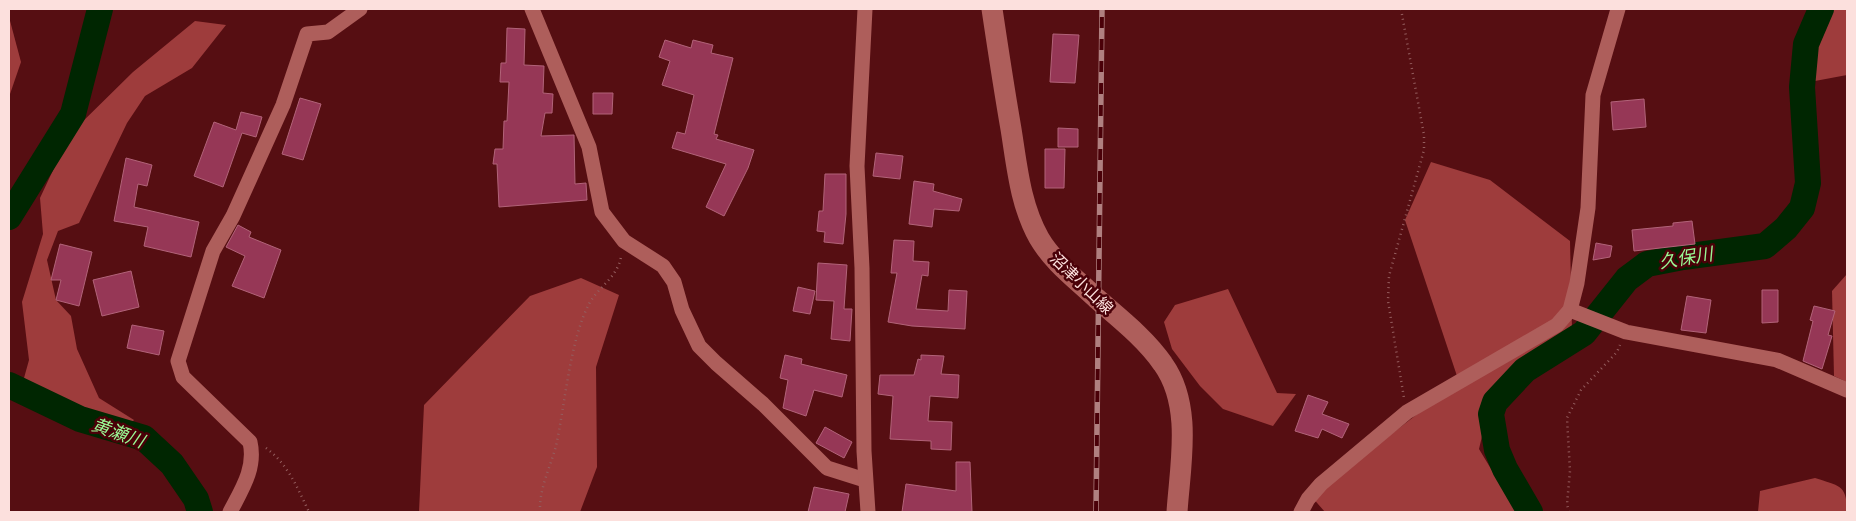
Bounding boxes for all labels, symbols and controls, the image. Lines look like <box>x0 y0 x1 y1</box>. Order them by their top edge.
water label: 久保川 <box>1658 244 1716 272</box>
street label: 沼津小山線 <box>1047 249 1116 317</box>
water label: 黄瀬川 <box>89 414 149 452</box>

